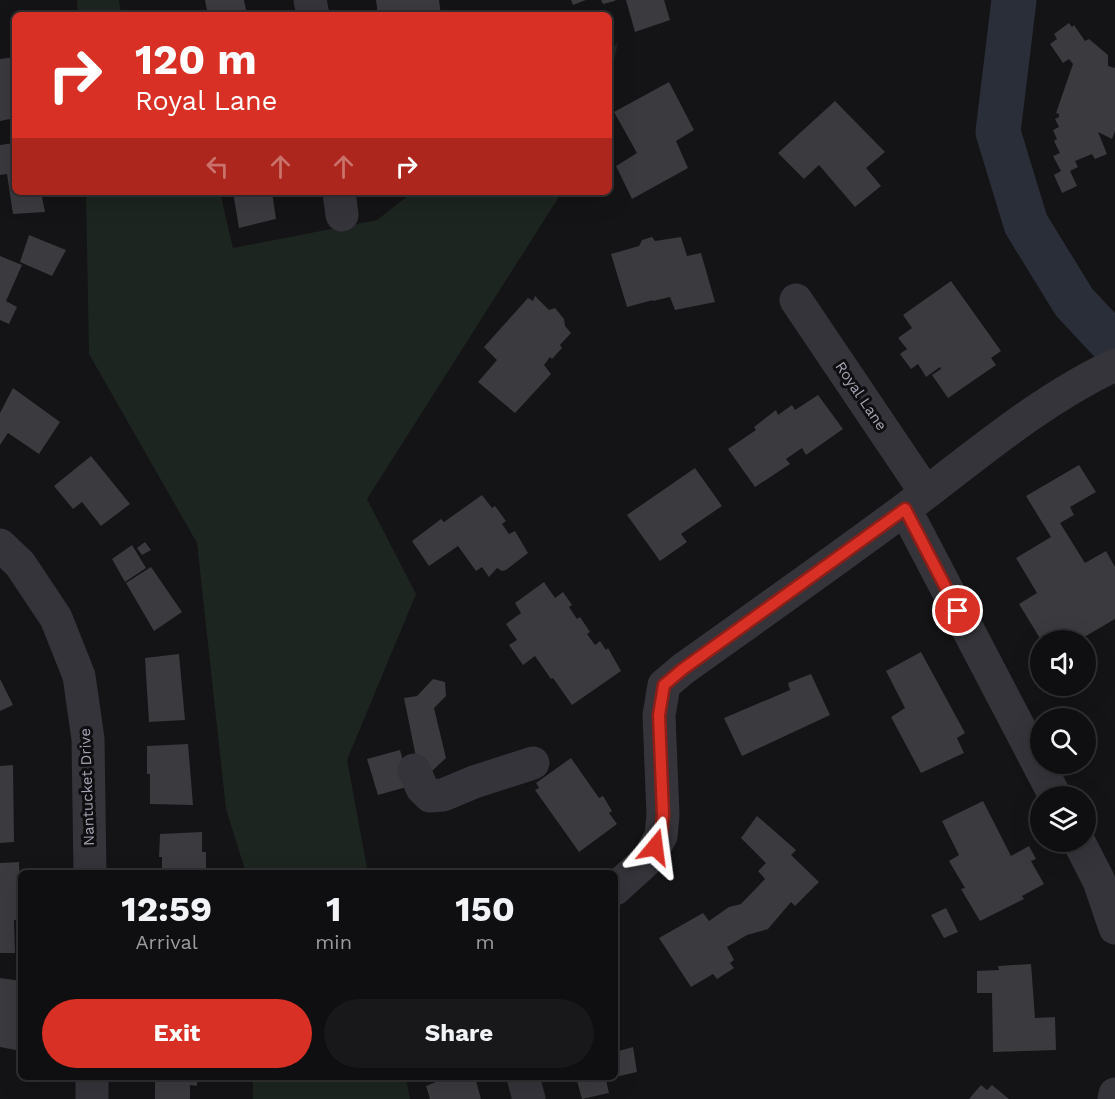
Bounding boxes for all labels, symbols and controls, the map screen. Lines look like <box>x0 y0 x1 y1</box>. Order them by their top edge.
text: 120 m <box>135 35 257 84</box>
icon: right <box>36 36 114 114</box>
text: Royal Lane <box>135 85 277 117</box>
icon: left <box>201 150 234 183</box>
icon: ahead <box>264 150 297 183</box>
icon: ahead <box>327 150 360 183</box>
icon: right <box>390 150 423 183</box>
street label: Royal Lane <box>831 358 891 434</box>
pin <box>932 585 983 636</box>
icon: arrive <box>941 594 974 627</box>
map controls <box>1030 630 1096 852</box>
button: sound <box>1030 630 1096 696</box>
button: search <box>1030 708 1096 774</box>
street label: Nantucket Drive <box>76 728 98 846</box>
button: layers <box>1030 786 1096 852</box>
position arrow <box>623 815 687 879</box>
text: 12:59 <box>121 888 212 930</box>
text: 1 <box>326 888 341 930</box>
text: 150 <box>455 888 515 930</box>
text: Arrival <box>135 930 198 954</box>
text: min <box>315 930 352 954</box>
text: m <box>475 930 495 954</box>
button: Exit <box>42 999 312 1068</box>
button: Share <box>324 999 594 1068</box>

